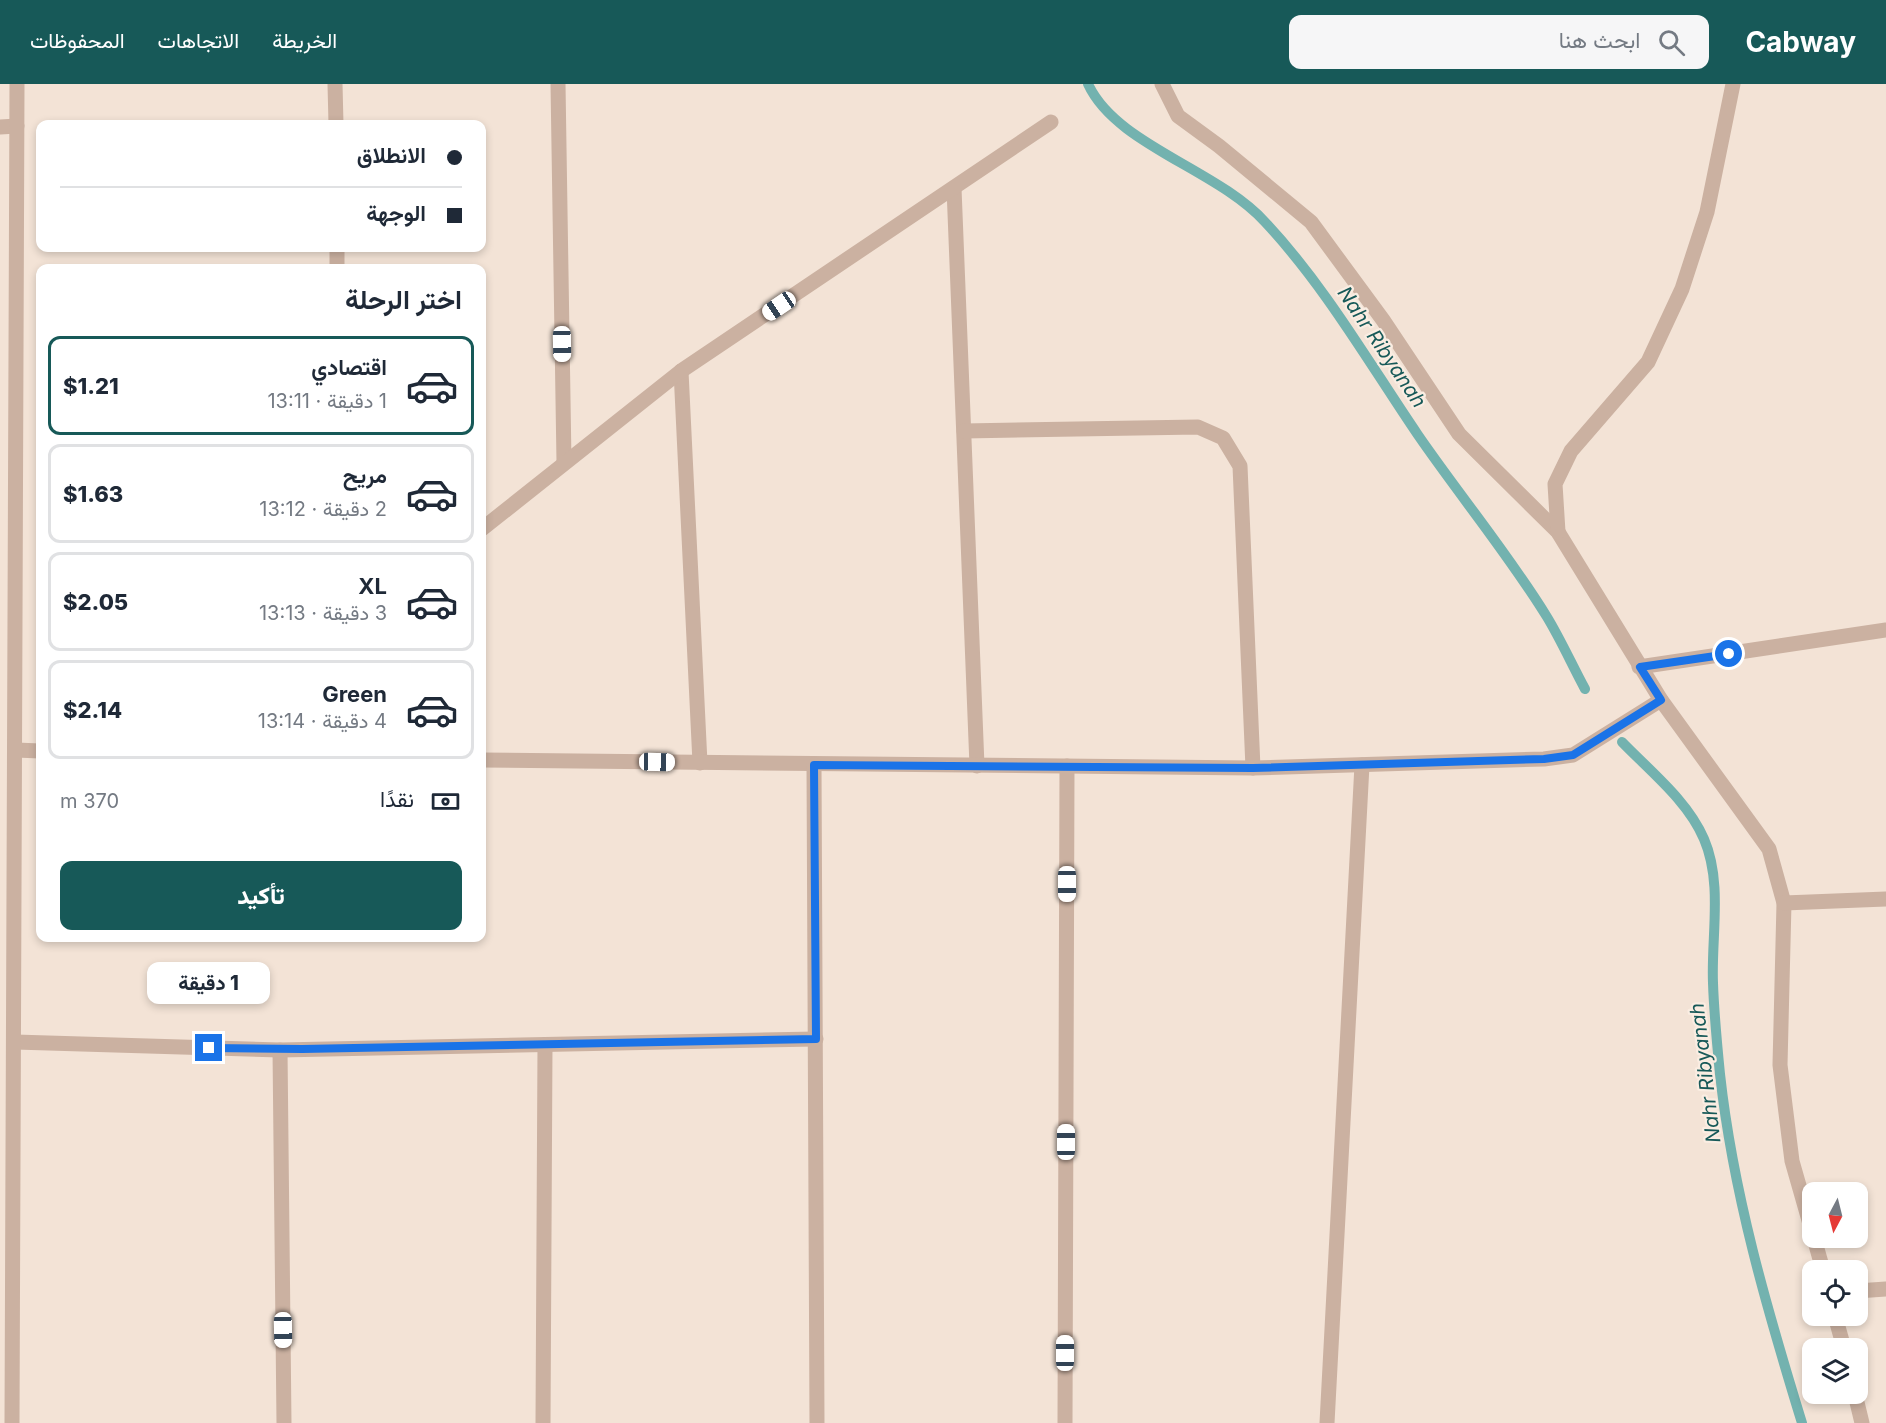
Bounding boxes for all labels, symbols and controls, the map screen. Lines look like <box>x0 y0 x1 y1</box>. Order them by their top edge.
search box <box>1289 15 1709 69</box>
text: Cabway <box>1745 25 1856 59</box>
icon: search <box>1655 26 1688 59</box>
text: ابحث هنا <box>1559 27 1640 53</box>
text: المحفوظات <box>30 28 125 53</box>
text: الاتجاهات <box>158 28 239 53</box>
text: الخريطة <box>272 28 337 53</box>
text: الانطلاق <box>357 142 426 168</box>
text: الوجهة <box>366 200 426 226</box>
water label: Nahr Ribyanah <box>1333 282 1431 412</box>
text: اختر الرحلة <box>345 283 462 316</box>
car <box>759 288 799 324</box>
car <box>553 326 571 362</box>
text: اقتصادي <box>311 354 387 380</box>
icon: car <box>405 359 459 413</box>
text: $1.21 <box>63 373 119 399</box>
text: 1 دقيقة · 13:11 <box>267 389 387 413</box>
text: مريح <box>343 462 387 488</box>
icon: car <box>405 467 459 521</box>
text: $1.63 <box>63 481 123 507</box>
text: 2 دقيقة · 13:12 <box>259 497 387 521</box>
text: XL <box>358 573 387 599</box>
icon: car <box>405 575 459 629</box>
text: $2.05 <box>63 589 128 615</box>
text: 3 دقيقة · 13:13 <box>259 601 387 625</box>
route start <box>1715 640 1742 667</box>
text: Green <box>322 681 387 707</box>
icon: car <box>405 683 459 737</box>
text: $2.14 <box>63 697 122 723</box>
text: 4 دقيقة · 13:14 <box>258 709 387 733</box>
car <box>639 753 675 771</box>
icon: cash <box>429 785 462 818</box>
text: نقدًا <box>380 786 414 812</box>
text: 370 m <box>60 789 119 813</box>
button: تأكيد <box>60 861 462 930</box>
car <box>1058 866 1076 902</box>
callout: 1 دقيقة <box>148 961 270 1003</box>
text: 1 دقيقة <box>178 971 239 995</box>
water label: Nahr Ribyanah <box>1684 1002 1726 1144</box>
route end <box>195 1034 222 1061</box>
car <box>1057 1124 1075 1160</box>
north arrow <box>1802 1182 1868 1248</box>
map controls <box>1802 1182 1868 1404</box>
button: locate <box>1802 1260 1868 1326</box>
car <box>274 1312 292 1348</box>
car <box>1056 1335 1074 1371</box>
button: layers <box>1802 1338 1868 1404</box>

